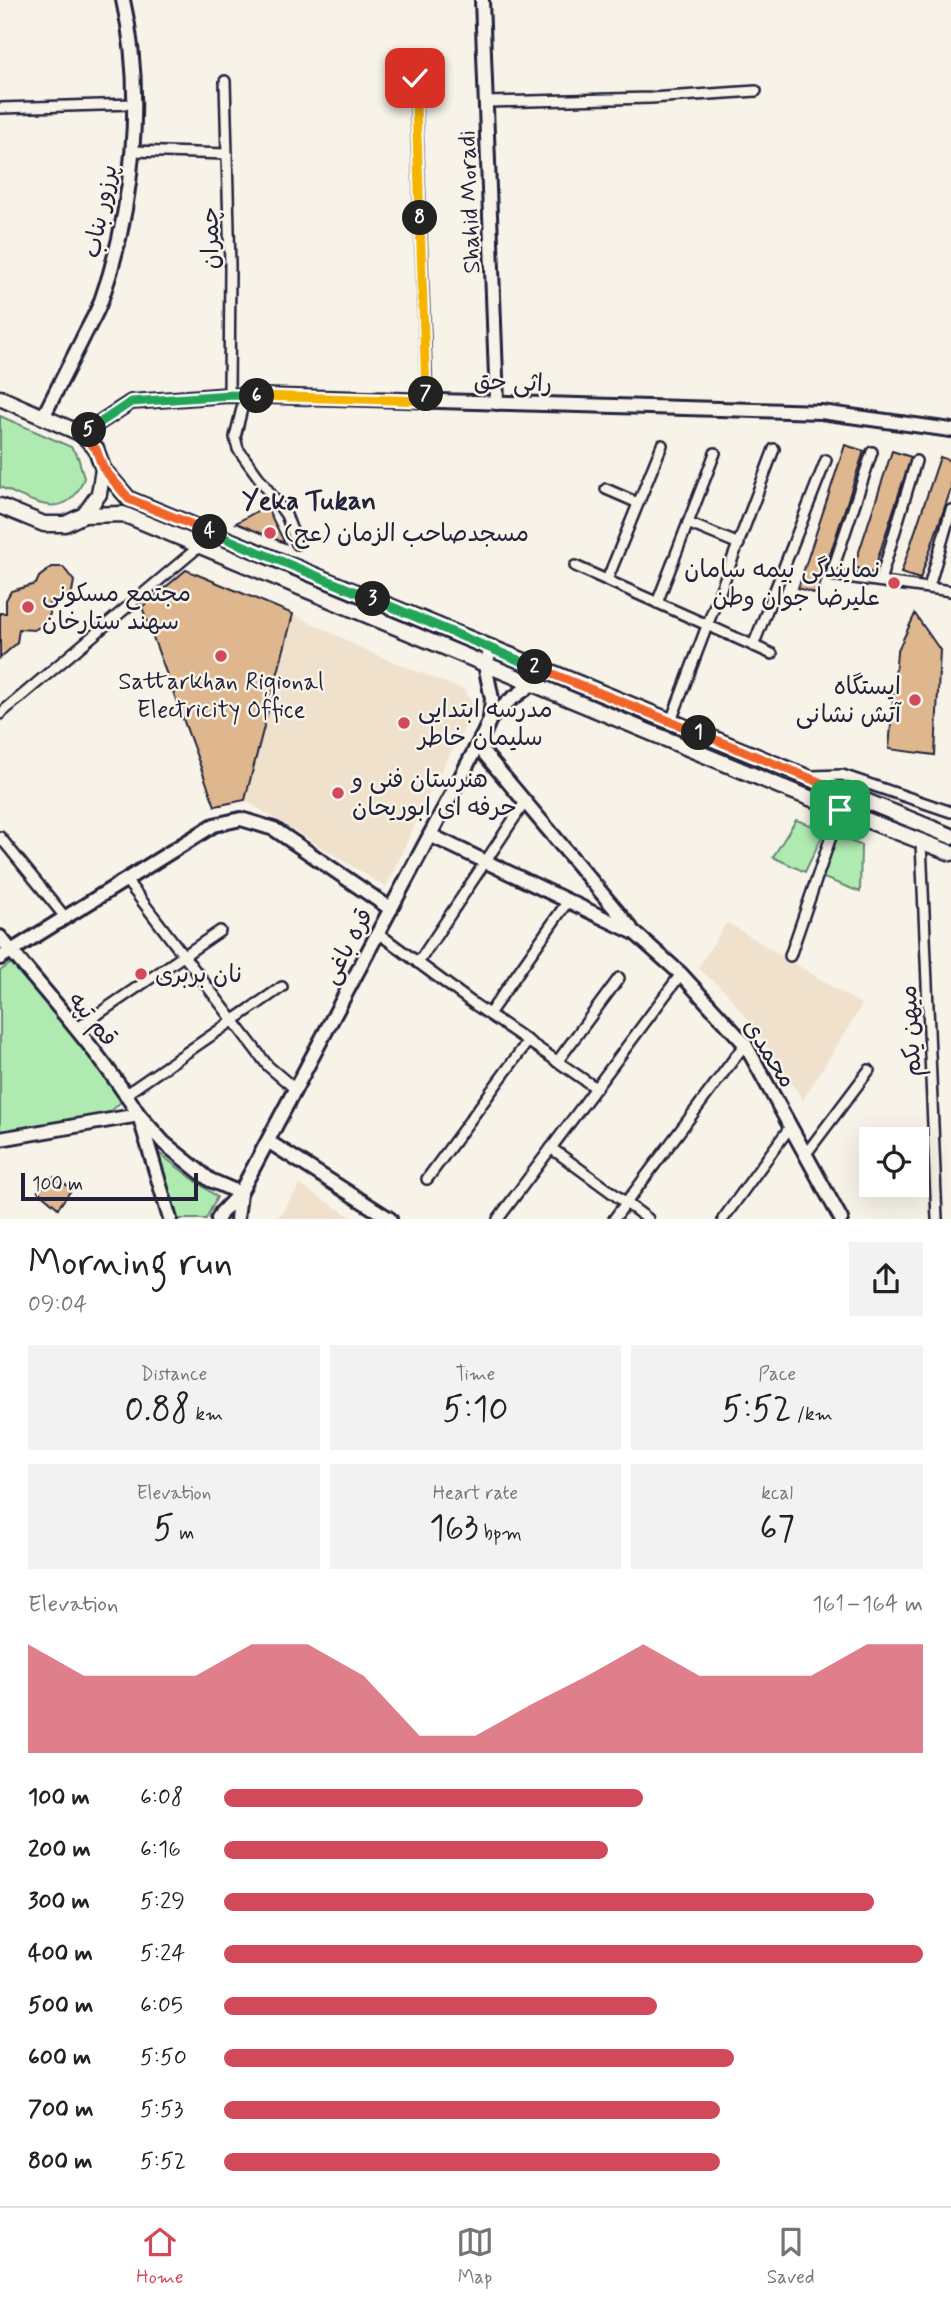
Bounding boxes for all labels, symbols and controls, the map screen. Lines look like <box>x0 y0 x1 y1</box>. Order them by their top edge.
pin <box>385 48 445 108</box>
icon: check <box>396 59 434 97</box>
street label: Shahid Moradi <box>452 130 488 274</box>
street label: پرزور بناب <box>77 162 126 261</box>
pin: 8 <box>402 200 438 235</box>
text: 8 <box>414 205 425 230</box>
street label: چمران <box>195 206 228 270</box>
street label: راثی حق <box>473 367 553 400</box>
pin: 7 <box>408 376 444 412</box>
pin: 6 <box>240 378 274 414</box>
text: 7 <box>420 381 431 406</box>
text: 6 <box>252 383 261 408</box>
pin: 5 <box>72 412 106 448</box>
text: 5 <box>83 417 94 442</box>
district label: Yeka Tukan <box>242 485 376 519</box>
pin: 4 <box>192 514 228 550</box>
text: 4 <box>204 519 215 544</box>
place label: مسجدصاحب الزمان (عج) <box>284 519 529 550</box>
marker: مسجدصاحب الزمان (عج) <box>262 525 278 541</box>
place label: نمایندگی بیمه سامان علیرضا جوان وطن <box>684 555 880 614</box>
marker: نمایندگی بیمه سامان علیرضا جوان وطن <box>886 575 902 591</box>
place label: مجتمع مسکونی سهند ستارخان <box>42 579 191 638</box>
pin: 3 <box>356 582 390 616</box>
text: 3 <box>368 586 377 611</box>
marker: مجتمع مسکونی سهند ستارخان <box>20 599 36 615</box>
marker: Sattarkhan Rigional Electricity Office <box>213 648 229 664</box>
pin: 2 <box>518 650 552 684</box>
text: 2 <box>530 654 539 679</box>
place label: Sattarkhan Rigional Electricity Office <box>118 667 324 726</box>
place label: ایستگاه آتش نشانی <box>796 672 902 731</box>
marker: ایستگاه آتش نشانی <box>907 692 923 708</box>
place label: مدرسه ابتدایی سلیمان خاطر <box>416 695 553 754</box>
marker: مدرسه ابتدایی سلیمان خاطر <box>396 715 412 731</box>
pin: 1 <box>682 716 716 750</box>
text: 1 <box>694 720 703 745</box>
place label: هنرستان فنی و حرفه ای ابوریحان <box>350 765 517 824</box>
pin <box>810 780 870 840</box>
marker: هنرستان فنی و حرفه ای ابوریحان <box>330 785 346 801</box>
icon: arrive <box>821 791 859 829</box>
street label: قره باغی <box>315 903 381 990</box>
place label: نان بربری <box>155 960 242 991</box>
marker: نان بربری <box>133 966 149 982</box>
street label: میهن یکم <box>894 984 930 1077</box>
street label: قم تپه <box>60 986 123 1054</box>
street label: محمدی <box>735 1013 802 1094</box>
map controls <box>859 1127 929 1197</box>
button: locate <box>859 1127 929 1197</box>
scale bar <box>21 1170 198 1202</box>
text: 100 m <box>32 1172 83 1197</box>
text: Morning run <box>28 1239 233 1288</box>
button: share <box>849 1242 923 1316</box>
text: 09:04 <box>28 1290 88 1320</box>
text: Distance <box>140 1362 207 1387</box>
text: Time <box>456 1362 495 1387</box>
text: Pace <box>758 1362 796 1387</box>
text: 0.88 <box>125 1387 190 1433</box>
text: 5:10 <box>442 1387 509 1433</box>
text: 5:52 <box>722 1387 792 1433</box>
text: km <box>190 1402 223 1427</box>
text: /km <box>792 1402 833 1427</box>
text: Elevation <box>136 1481 211 1506</box>
text: Heart rate <box>433 1481 518 1506</box>
text: kcal <box>761 1481 793 1506</box>
text: 5 <box>153 1506 174 1552</box>
text: 163 <box>429 1506 478 1552</box>
text: 67 <box>759 1506 795 1552</box>
text: m <box>174 1521 194 1546</box>
text: bpm <box>478 1521 522 1546</box>
text: Elevation <box>28 1590 119 1620</box>
text: 161–164 m <box>812 1590 923 1620</box>
text: 100 m <box>28 1783 90 1813</box>
text: 6:08 <box>140 1783 183 1813</box>
text: 200 m <box>28 1835 91 1865</box>
text: 6:16 <box>140 1835 181 1865</box>
text: 300 m <box>28 1887 90 1917</box>
text: 5:29 <box>140 1887 185 1917</box>
text: 400 m <box>28 1939 93 1969</box>
text: 5:24 <box>140 1939 185 1969</box>
text: 500 m <box>28 1991 93 2021</box>
text: 6:05 <box>140 1991 183 2021</box>
text: 600 m <box>28 2043 91 2073</box>
text: 5:50 <box>140 2043 187 2073</box>
text: 700 m <box>28 2095 93 2125</box>
text: 5:53 <box>140 2095 183 2125</box>
text: 800 m <box>28 2147 92 2177</box>
text: 5:52 <box>140 2147 186 2177</box>
tab: Home <box>136 2223 184 2290</box>
tab: Map <box>456 2223 494 2290</box>
tab: Saved <box>767 2223 815 2290</box>

